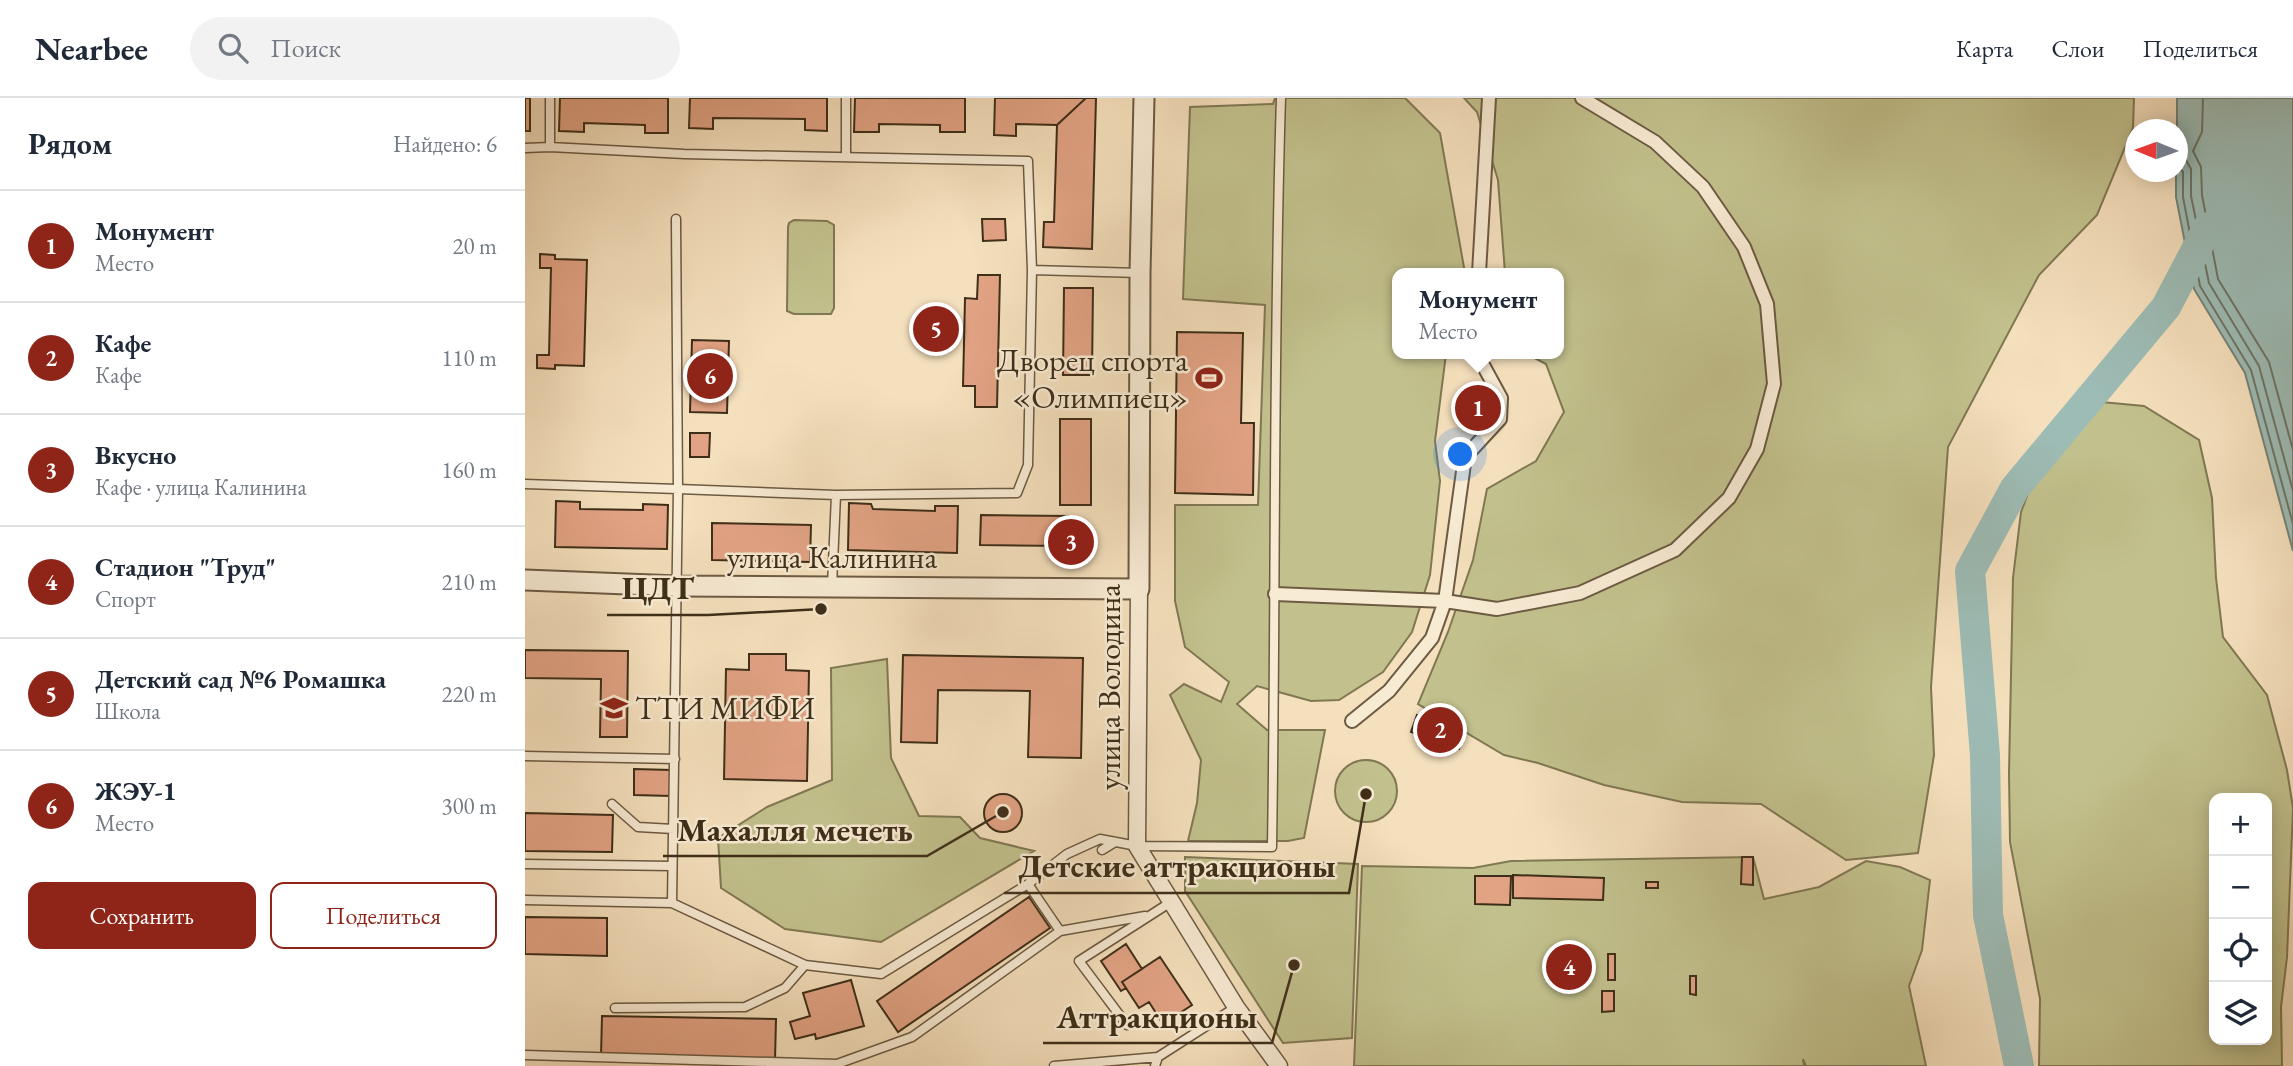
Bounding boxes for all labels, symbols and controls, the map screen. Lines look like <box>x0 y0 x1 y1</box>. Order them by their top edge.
search box <box>190 17 680 80</box>
text: Nearbee <box>35 27 148 70</box>
icon: search <box>214 29 252 67</box>
text: Поиск <box>270 31 341 65</box>
text: Карта <box>1956 33 2013 64</box>
text: Слои <box>2051 33 2105 64</box>
text: Поделиться <box>2143 33 2258 64</box>
north arrow <box>2125 119 2188 182</box>
text: Рядом <box>28 124 112 163</box>
text: Найдено: 6 <box>393 129 497 159</box>
text: Монумент <box>95 214 214 248</box>
text: 1 <box>45 231 57 261</box>
text: 20 m <box>452 231 497 261</box>
text: Место <box>95 248 154 278</box>
popup <box>1392 268 1564 359</box>
text: Монумент <box>1418 282 1538 316</box>
pin: 5 <box>913 303 959 355</box>
text: Место <box>1418 316 1478 346</box>
text: Кафе <box>95 326 151 360</box>
place label: Дворец спорта «Олимпиец» <box>997 339 1188 418</box>
text: 2 <box>45 343 57 373</box>
text: 110 m <box>441 343 497 373</box>
pin: 6 <box>687 350 733 402</box>
text: Кафе <box>95 360 142 390</box>
sports icon: Дворец спорта «Олимпиец» <box>1194 363 1224 393</box>
pin: 1 <box>1455 382 1501 434</box>
your location <box>1443 437 1477 471</box>
text: Вкусно <box>95 438 176 472</box>
text: 3 <box>45 455 57 485</box>
text: 160 m <box>441 455 497 485</box>
text: Кафе · улица Калинина <box>95 472 307 502</box>
pin: 3 <box>1048 516 1094 568</box>
street label: улица Калинина <box>727 536 937 578</box>
text: Стадион "Труд" <box>95 550 276 584</box>
callout: ЦДТ <box>607 561 708 615</box>
text: ЦДТ <box>622 566 695 609</box>
text: 4 <box>45 567 57 597</box>
text: 210 m <box>441 567 497 597</box>
text: Спорт <box>95 584 156 614</box>
street label: улица Володина <box>1088 584 1130 790</box>
text: Детский сад №6 Ромашка <box>95 662 386 696</box>
text: 5 <box>45 679 57 709</box>
text: 220 m <box>441 679 497 709</box>
place label: ТТИ МИФИ <box>635 687 815 729</box>
school or university icon: ТТИ МИФИ <box>599 693 629 723</box>
text: Школа <box>95 696 160 726</box>
pin: 2 <box>1417 704 1463 756</box>
text: ЖЭУ-1 <box>95 774 176 808</box>
text: 6 <box>45 791 57 821</box>
text: 300 m <box>441 791 497 821</box>
map controls <box>2209 793 2272 1045</box>
button: + <box>2209 793 2272 856</box>
callout: Махалля мечеть <box>663 802 927 856</box>
text: Место <box>95 808 154 838</box>
text: Махалля мечеть <box>677 808 913 851</box>
callout: Детские аттракционы <box>1004 839 1349 893</box>
text: Детские аттракционы <box>1018 844 1336 887</box>
button: − <box>2209 856 2272 919</box>
button: Сохранить <box>28 882 256 949</box>
button: Поделиться <box>270 882 497 949</box>
button: locate <box>2209 919 2272 982</box>
pin: 4 <box>1546 941 1592 993</box>
button: layers <box>2209 982 2272 1045</box>
callout: Аттракционы <box>1043 989 1272 1043</box>
text: Аттракционы <box>1055 995 1258 1038</box>

